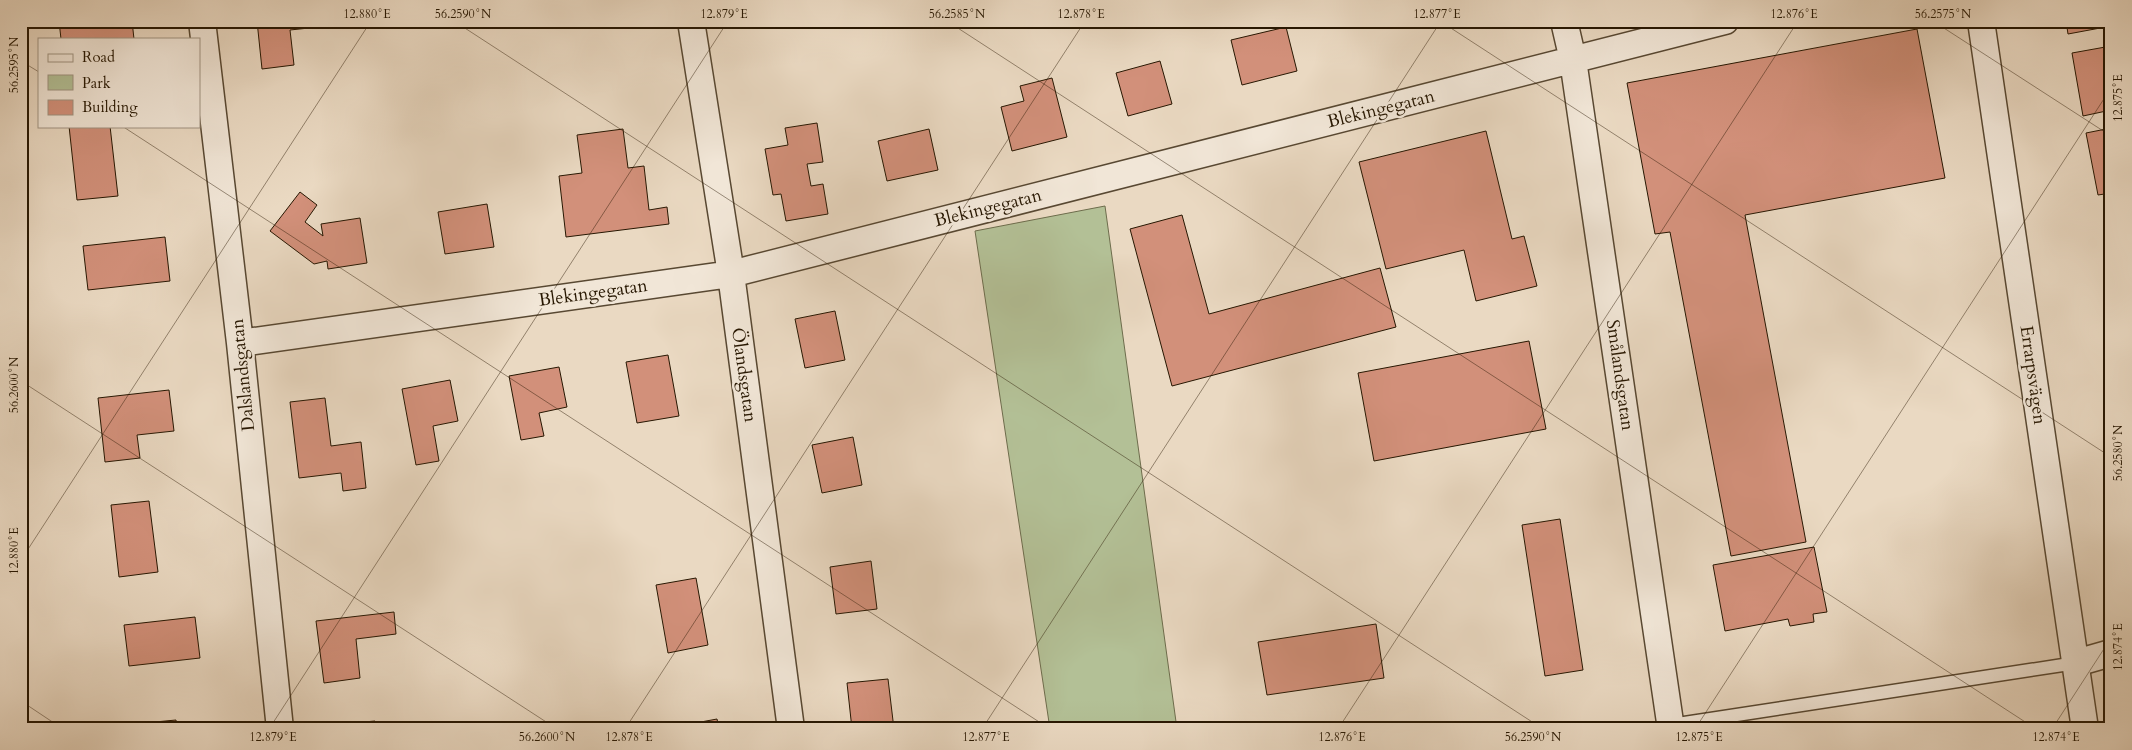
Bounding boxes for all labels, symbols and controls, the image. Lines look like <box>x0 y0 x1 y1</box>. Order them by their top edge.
text: 12.880°E <box>343 6 391 22</box>
text: 56.2590°N <box>435 6 492 22</box>
text: 12.879°E <box>700 6 748 22</box>
text: 56.2585°N <box>929 6 986 22</box>
text: 12.878°E <box>1057 6 1105 22</box>
text: 12.877°E <box>1413 6 1461 22</box>
text: 12.876°E <box>1770 6 1818 22</box>
text: 56.2575°N <box>1915 6 1972 22</box>
text: 56.2595°N <box>6 36 22 93</box>
legend <box>38 38 200 128</box>
text: Road <box>82 47 115 67</box>
text: Park <box>82 73 111 93</box>
text: 12.875°E <box>2110 74 2126 122</box>
street label: Blekingegatan <box>1325 83 1438 134</box>
text: Building <box>82 97 138 117</box>
street label: Blekingegatan <box>932 182 1045 233</box>
street label: Blekingegatan <box>537 273 650 313</box>
street label: Dalslandsgatan <box>225 317 261 432</box>
street label: Smålandsgatan <box>1600 318 1640 433</box>
street label: Errarpsvägen <box>2014 324 2052 427</box>
street label: Ölandsgatan <box>725 326 763 425</box>
text: 56.2600°N <box>6 356 22 413</box>
text: 56.2580°N <box>2110 424 2126 481</box>
text: 12.880°E <box>6 527 22 575</box>
text: 12.874°E <box>2110 623 2126 671</box>
text: 12.879°E <box>249 729 297 745</box>
text: 56.2600°N <box>519 729 576 745</box>
text: 12.878°E <box>605 729 653 745</box>
text: 12.877°E <box>962 729 1010 745</box>
text: 12.876°E <box>1318 729 1366 745</box>
text: 56.2590°N <box>1505 729 1562 745</box>
text: 12.875°E <box>1675 729 1723 745</box>
text: 12.874°E <box>2032 729 2080 745</box>

